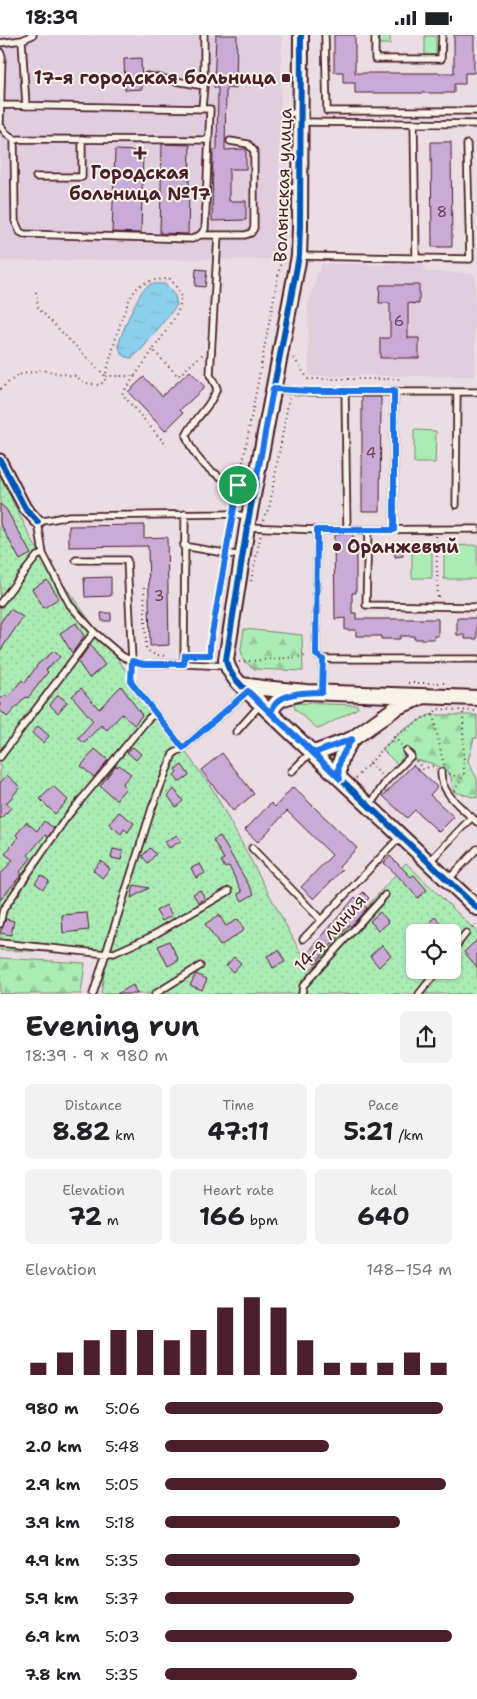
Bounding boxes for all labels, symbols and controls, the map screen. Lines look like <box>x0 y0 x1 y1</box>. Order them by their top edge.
text: 18:39 <box>25 5 78 30</box>
place label: 17-я городская больница <box>34 66 277 90</box>
marker: 17-я городская больница <box>280 72 292 84</box>
street label: Волынская улица <box>268 107 298 263</box>
marker: Городская больница №17 <box>133 146 147 160</box>
place label: Городская больница №17 <box>69 161 211 206</box>
house number: 8 <box>437 202 447 222</box>
house number: 6 <box>394 311 404 331</box>
house number: 4 <box>366 443 376 463</box>
pin <box>217 464 259 506</box>
icon: arrive <box>224 471 252 499</box>
place label: Оранжевый <box>347 535 459 559</box>
marker: Оранжевый <box>331 541 343 553</box>
house number: 3 <box>154 586 164 606</box>
street label: 14-я линия <box>289 889 371 977</box>
map controls <box>406 924 461 979</box>
button: locate <box>406 924 461 979</box>
text: Evening run <box>25 1007 200 1045</box>
button: share <box>400 1011 452 1063</box>
text: 18:39 · 9 × 980 m <box>25 1045 168 1066</box>
text: Distance <box>65 1096 122 1114</box>
text: Time <box>222 1096 255 1114</box>
text: Pace <box>368 1096 399 1114</box>
text: 8.82 <box>52 1114 110 1148</box>
text: 47:11 <box>208 1114 269 1148</box>
text: 5:21 <box>344 1114 394 1148</box>
text: km <box>110 1126 135 1144</box>
text: /km <box>394 1126 423 1144</box>
text: Elevation <box>62 1181 125 1199</box>
text: Heart rate <box>203 1181 274 1199</box>
text: kcal <box>370 1181 397 1199</box>
text: 72 <box>68 1199 102 1233</box>
text: 166 <box>199 1199 245 1233</box>
text: 640 <box>357 1199 410 1233</box>
text: m <box>102 1211 119 1229</box>
text: bpm <box>245 1211 278 1229</box>
text: Elevation <box>25 1259 97 1280</box>
text: 148–154 m <box>367 1259 452 1280</box>
text: 980 m <box>25 1398 79 1419</box>
text: 5:06 <box>105 1398 140 1419</box>
text: 2.0 km <box>25 1436 82 1457</box>
text: 5:48 <box>105 1436 140 1457</box>
text: 2.9 km <box>25 1474 80 1495</box>
text: 5:05 <box>105 1474 139 1495</box>
text: 3.9 km <box>25 1512 80 1533</box>
text: 5:18 <box>105 1512 135 1533</box>
text: 4.9 km <box>25 1550 79 1571</box>
text: 5:35 <box>105 1550 138 1571</box>
text: 5.9 km <box>25 1588 79 1609</box>
text: 5:37 <box>105 1588 139 1609</box>
text: 6.9 km <box>25 1626 80 1647</box>
text: 5:03 <box>105 1626 140 1647</box>
text: 7.8 km <box>25 1664 81 1685</box>
text: 5:35 <box>105 1664 138 1685</box>

